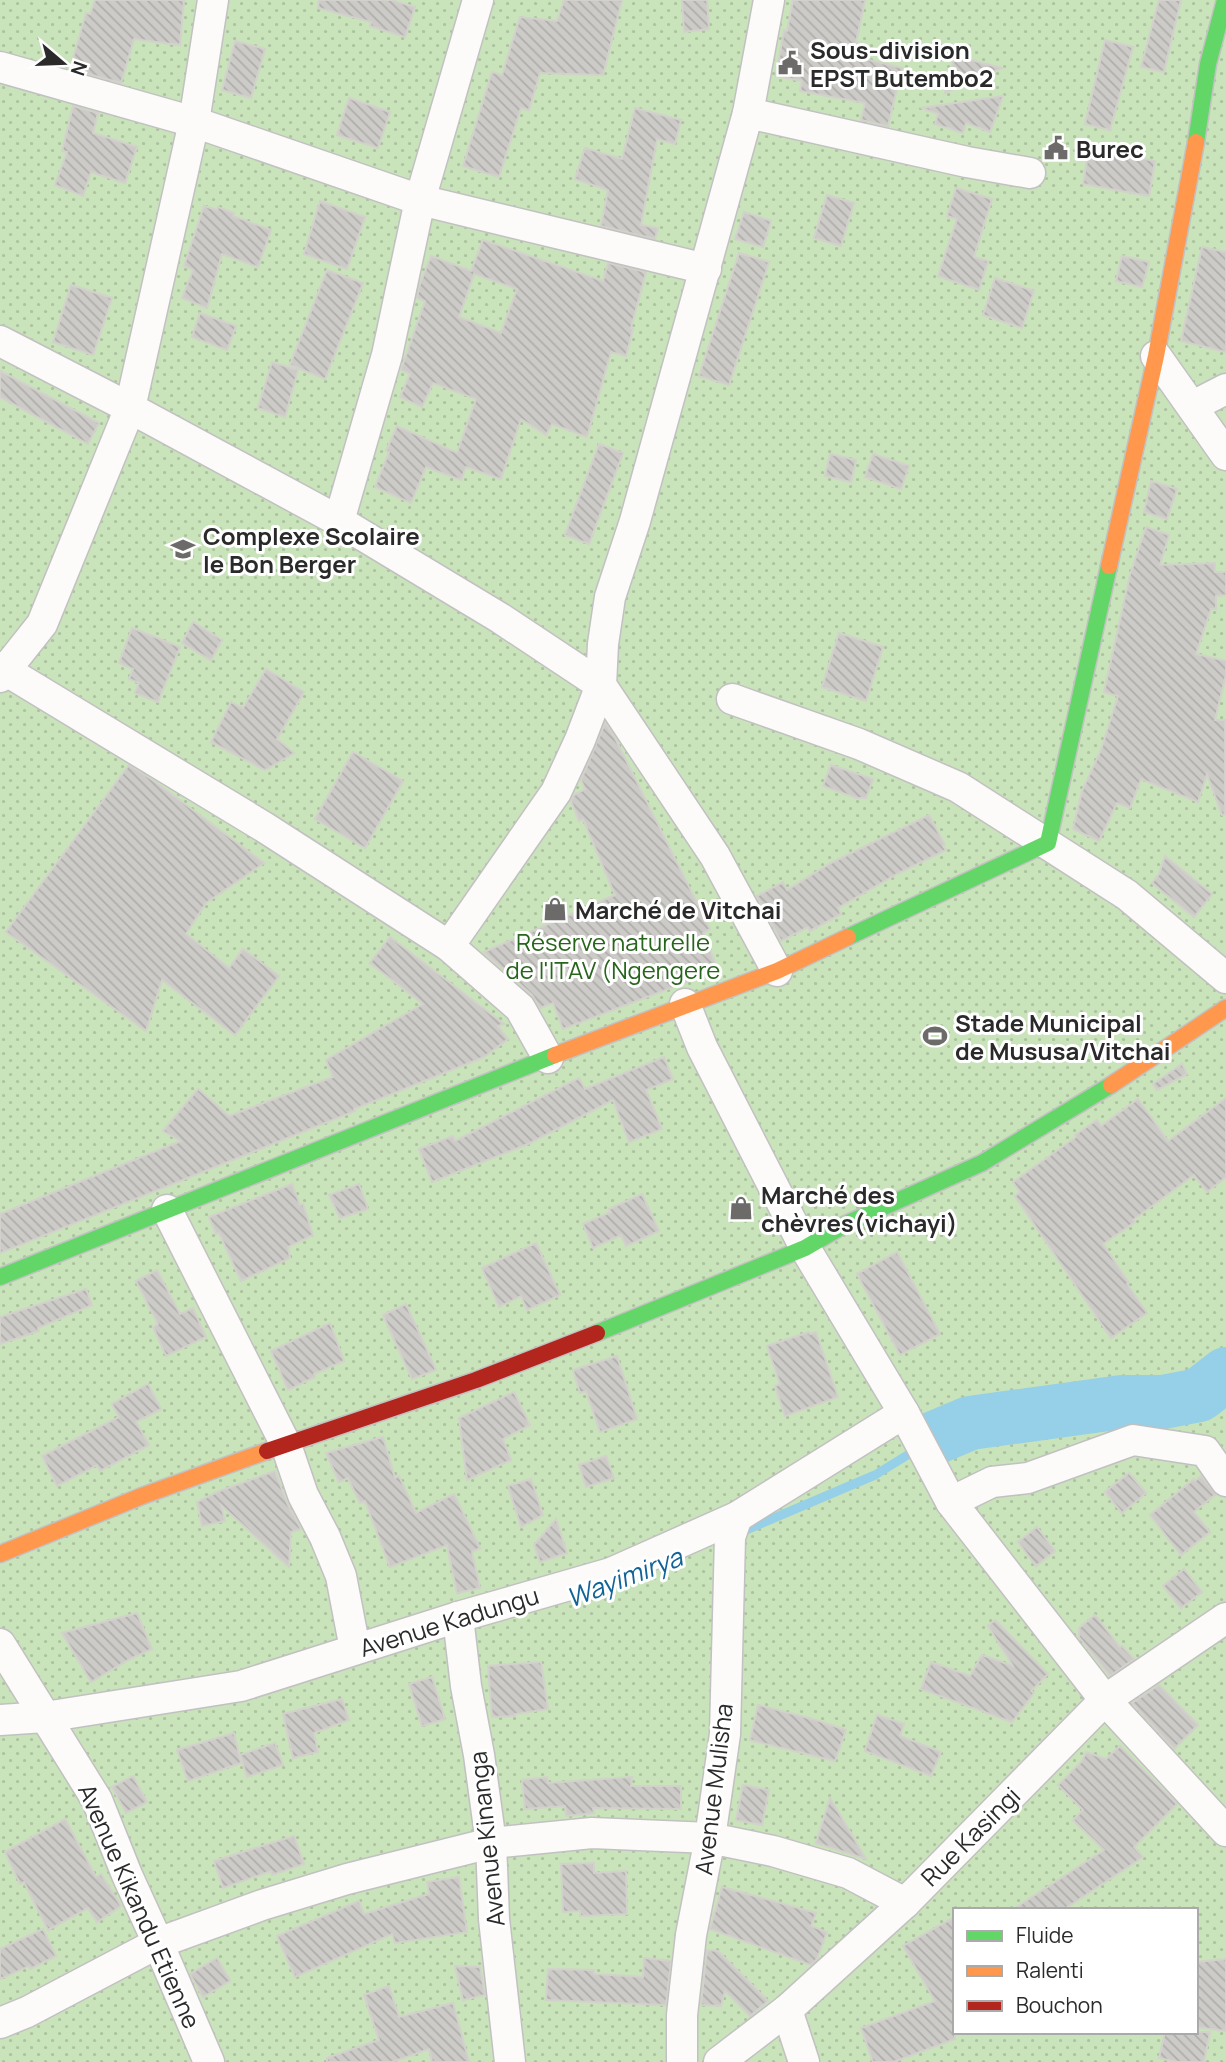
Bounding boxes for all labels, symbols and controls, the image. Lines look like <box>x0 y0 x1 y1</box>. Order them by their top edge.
north arrow <box>28 28 98 98</box>
place label: Sous-division EPST Butembo2 <box>810 33 993 94</box>
public building icon: Sous-division EPST Butembo2 <box>776 49 804 77</box>
text: N <box>65 58 94 79</box>
place label: Burec <box>1076 132 1144 165</box>
public building icon: Burec <box>1042 134 1070 162</box>
place label: Complexe Scolaire le Bon Berger <box>203 519 420 580</box>
school or university icon: Complexe Scolaire le Bon Berger <box>169 535 197 563</box>
place label: Marché de Vitchai <box>575 893 782 926</box>
shop icon: Marché de Vitchai <box>541 895 569 923</box>
park label: Réserve naturelle de l'ITAV (Ngengere <box>506 925 720 986</box>
place label: Stade Municipal de Mususa/Vitchai <box>955 1006 1171 1067</box>
sports icon: Stade Municipal de Mususa/Vitchai <box>921 1022 949 1050</box>
place label: Marché des chèvres(vichayi) <box>761 1178 958 1239</box>
shop icon: Marché des chèvres(vichayi) <box>727 1194 755 1222</box>
water label: Wayimirya <box>561 1538 689 1616</box>
street label: Avenue Kadungu <box>355 1578 543 1664</box>
street label: Avenue Mulisha <box>686 1701 740 1877</box>
street label: Avenue Kinanga <box>460 1750 512 1928</box>
street label: Avenue Kikandu Etienne <box>71 1778 209 2034</box>
street label: Rue Kasingi <box>913 1779 1027 1893</box>
legend <box>953 1908 1198 2034</box>
text: Fluide <box>1016 1921 1074 1949</box>
text: Ralenti <box>1016 1956 1084 1984</box>
text: Bouchon <box>1016 1991 1103 2019</box>

